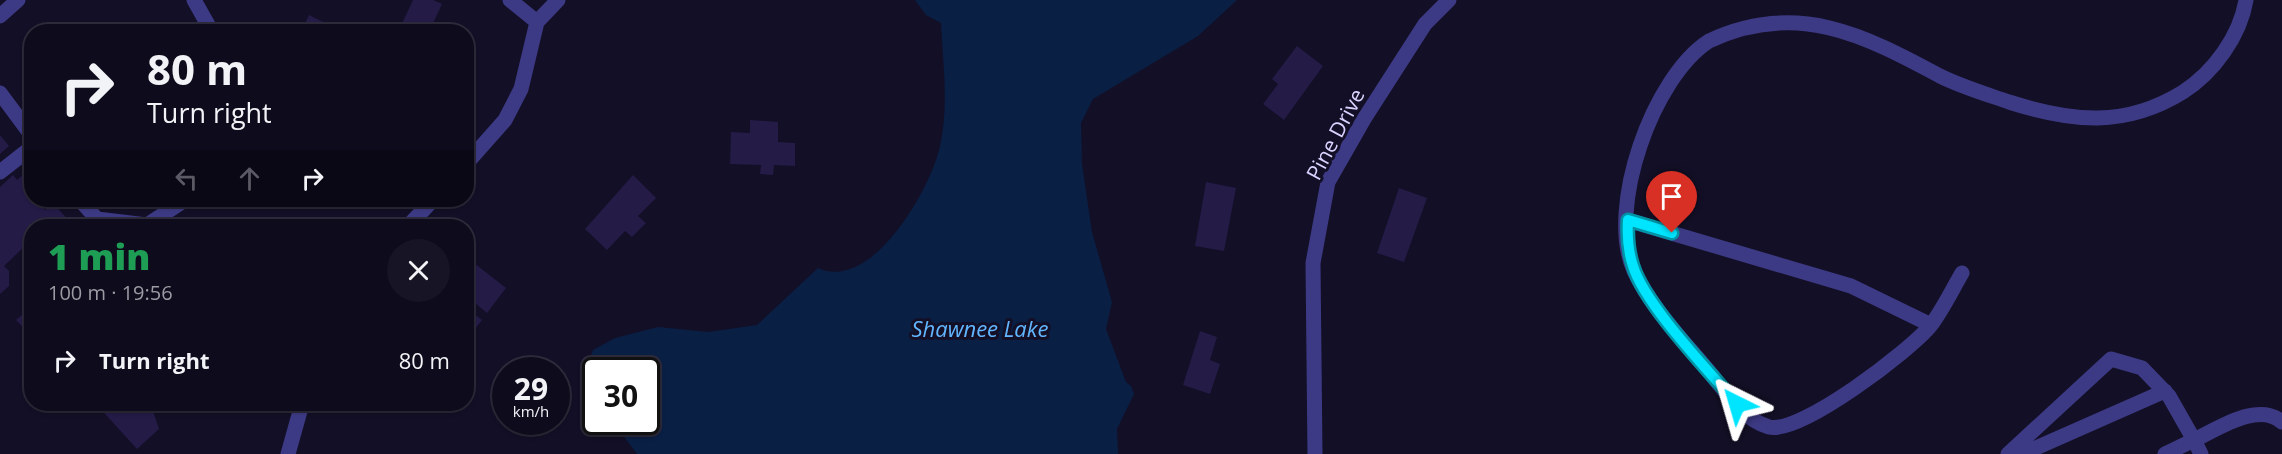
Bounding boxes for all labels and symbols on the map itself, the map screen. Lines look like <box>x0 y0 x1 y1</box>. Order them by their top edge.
street label: Pine Drive <box>1299 84 1371 184</box>
pin <box>1646 171 1697 233</box>
water label: Shawnee Lake <box>912 313 1049 343</box>
speed limit sign: 30 <box>582 357 660 435</box>
position arrow <box>1705 372 1769 436</box>

